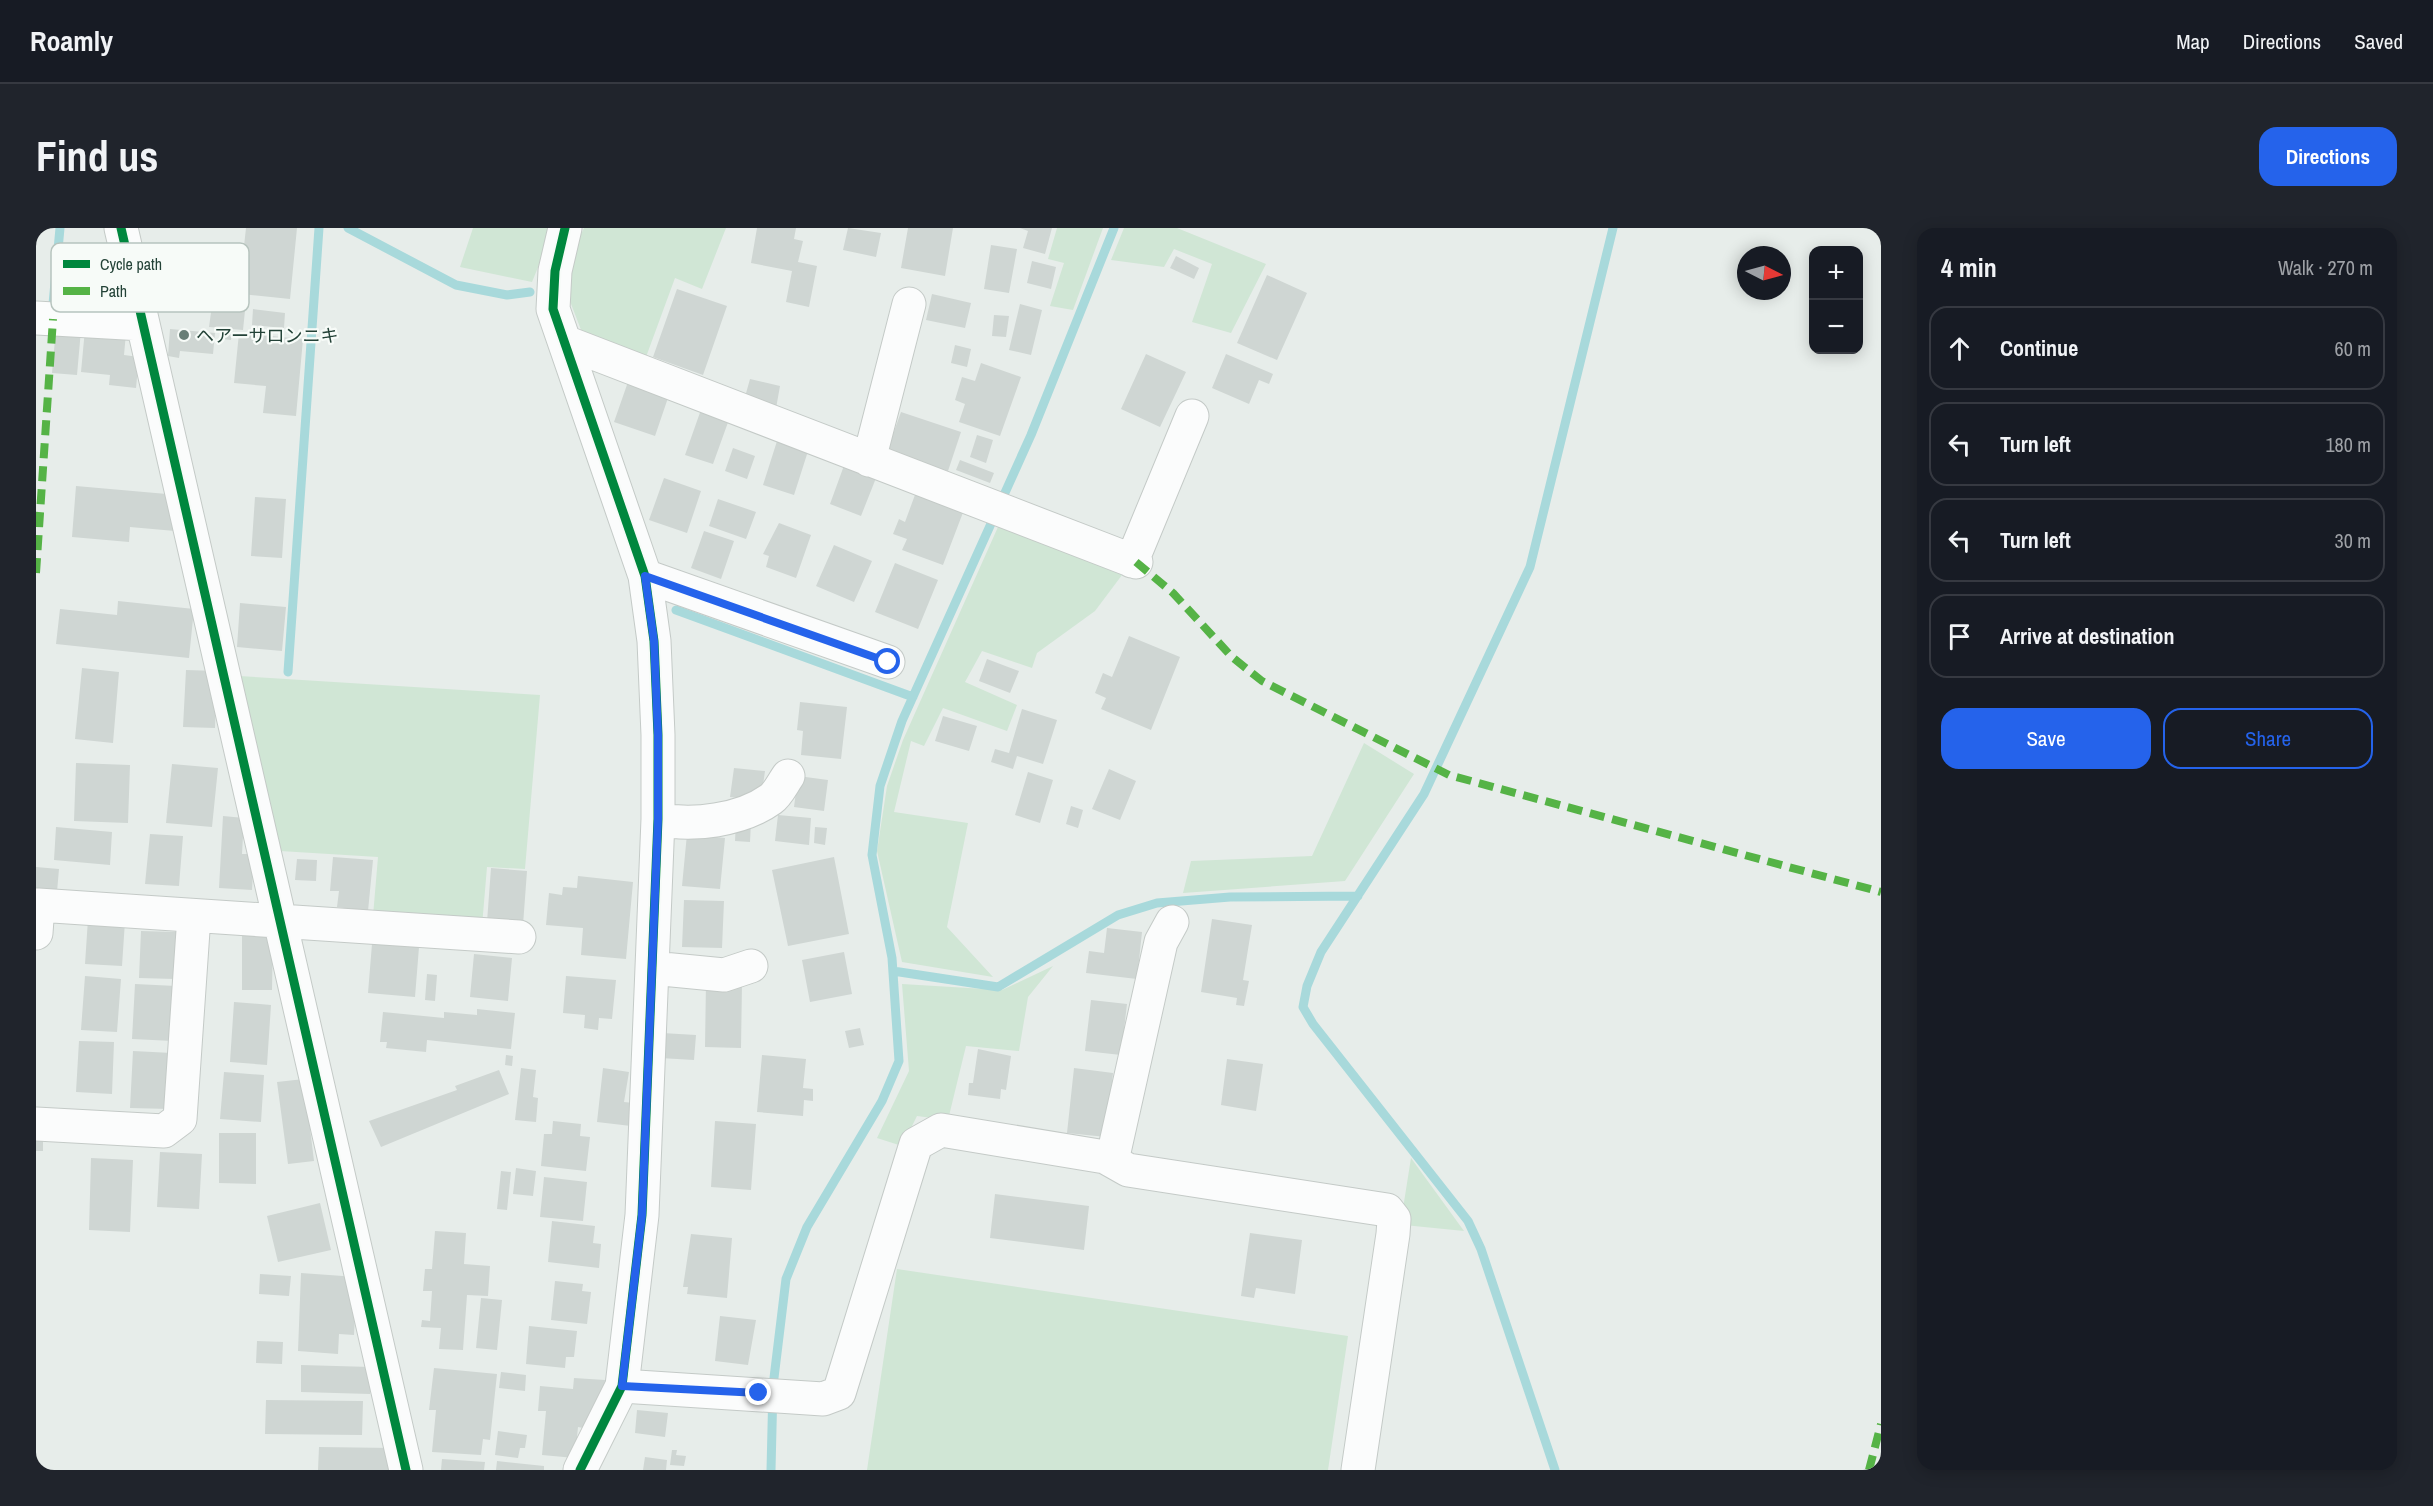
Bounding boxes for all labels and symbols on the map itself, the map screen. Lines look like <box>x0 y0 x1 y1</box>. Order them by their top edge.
legend <box>51 243 249 312</box>
north arrow <box>1737 246 1791 300</box>
text: Cycle path <box>100 253 162 275</box>
text: Path <box>100 280 127 302</box>
place label: ヘアーサロンニキ <box>196 323 339 348</box>
marker: ヘアーサロンニキ <box>177 328 191 342</box>
route start <box>874 648 900 674</box>
route end <box>745 1379 771 1405</box>

